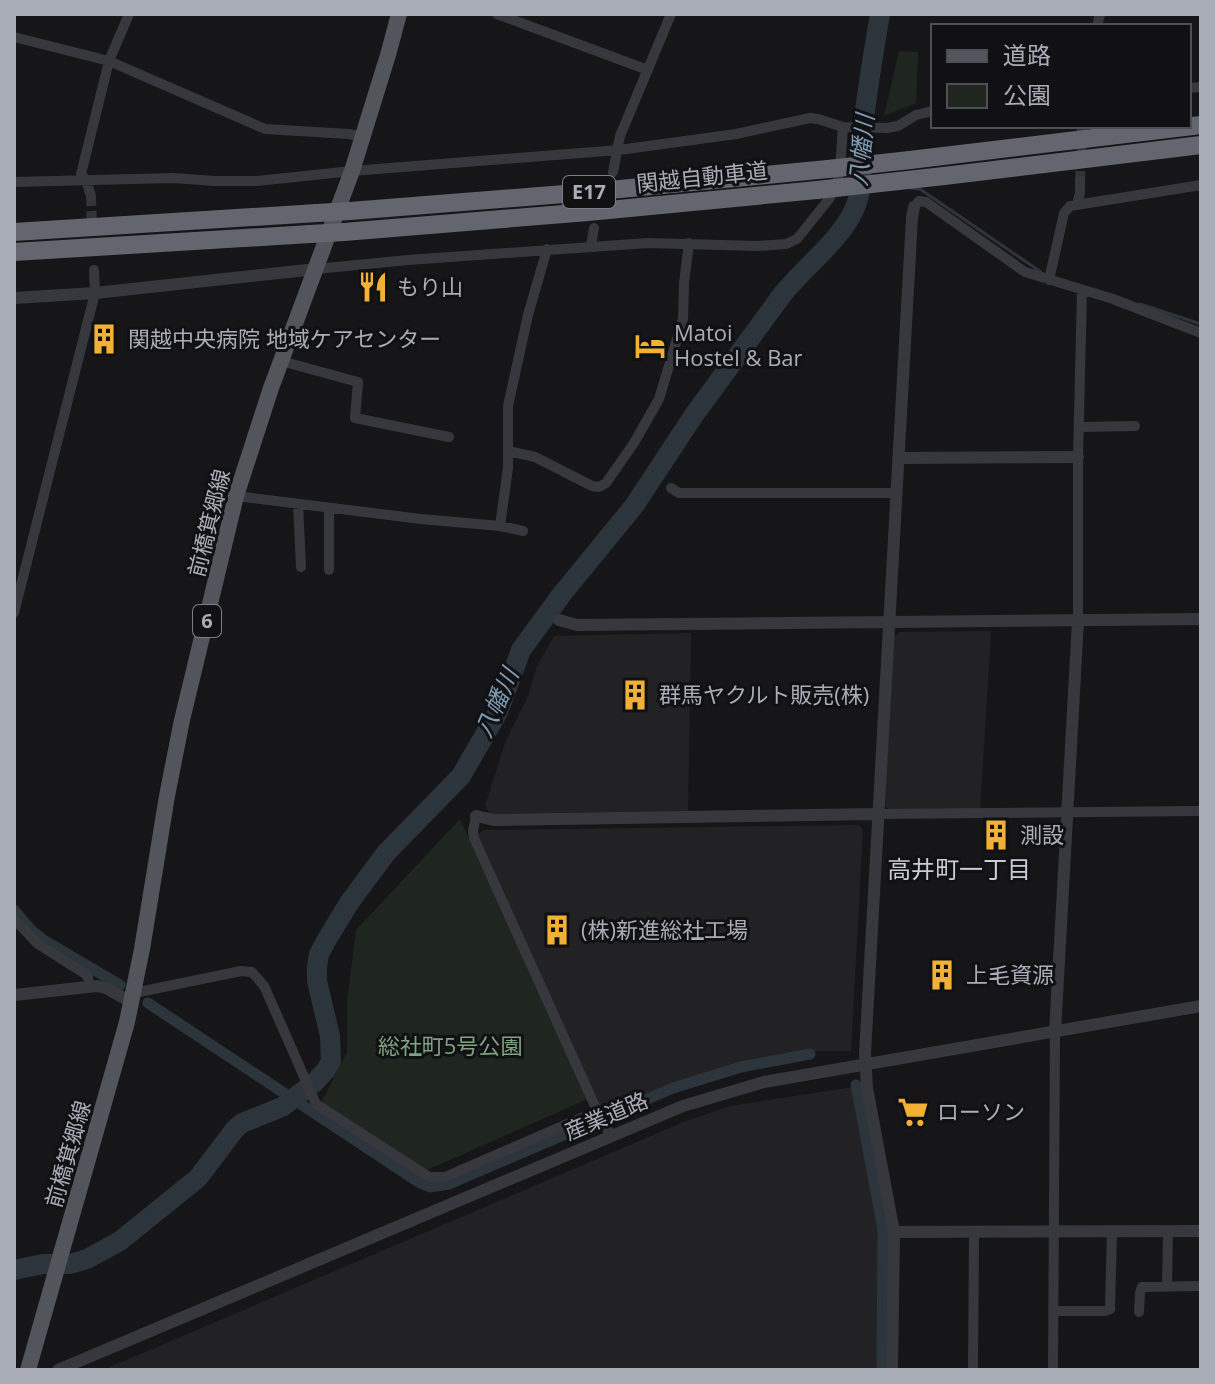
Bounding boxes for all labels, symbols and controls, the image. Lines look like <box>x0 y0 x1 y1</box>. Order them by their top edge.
legend <box>931 24 1191 128</box>
text: 道路 <box>1003 38 1051 71</box>
text: 公園 <box>1003 78 1051 111</box>
water label: 八幡川 <box>840 109 881 187</box>
street label: 関越自動車道 <box>635 154 769 198</box>
road number: E17 <box>563 176 615 208</box>
restaurant icon: もり山 <box>356 270 390 304</box>
place label: もり山 <box>397 271 463 301</box>
place label: Matoi Hostel & Bar <box>674 317 803 372</box>
building icon: 関越中央病院 地域ケアセンター <box>87 322 121 356</box>
place label: 関越中央病院 地域ケアセンター <box>128 323 441 353</box>
hotel icon: Matoi Hostel & Bar <box>633 329 667 363</box>
street label: 前橋箕郷線 <box>180 466 236 580</box>
road number: 6 <box>193 605 221 637</box>
water label: 八幡川 <box>466 660 527 742</box>
building icon: 群馬ヤクルト販売(株) <box>618 678 652 712</box>
place label: 群馬ヤクルト販売(株) <box>659 679 869 709</box>
building icon: 測設 <box>979 818 1013 852</box>
place label: 測設 <box>1020 819 1064 849</box>
district label: 高井町一丁目 <box>887 852 1031 885</box>
building icon: (株)新進総社工場 <box>540 913 574 947</box>
place label: (株)新進総社工場 <box>581 914 748 944</box>
building icon: 上毛資源 <box>925 958 959 992</box>
place label: 上毛資源 <box>966 959 1054 989</box>
park label: 総社町5号公園 <box>378 1030 522 1060</box>
street label: 産業道路 <box>559 1084 652 1146</box>
supermarket icon: ローソン <box>896 1095 930 1129</box>
place label: ローソン <box>937 1096 1025 1126</box>
street label: 前橋箕郷線 <box>37 1097 97 1211</box>

